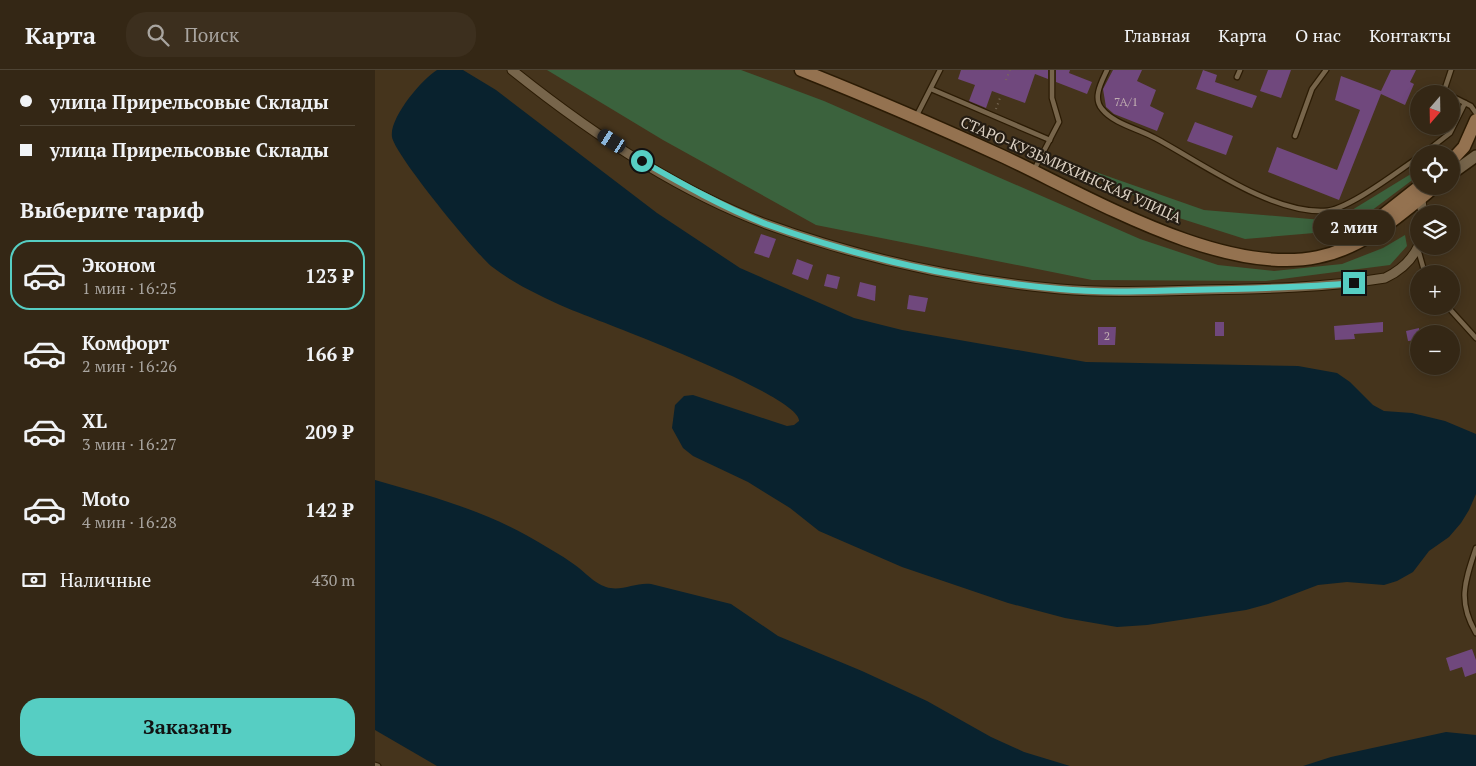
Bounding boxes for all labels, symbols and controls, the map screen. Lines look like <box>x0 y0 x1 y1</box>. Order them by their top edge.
search box <box>126 12 476 57</box>
text: Карта <box>25 19 96 51</box>
icon: search <box>144 21 172 49</box>
text: Поиск <box>184 22 239 47</box>
text: Главная <box>1124 23 1190 47</box>
text: Карта <box>1218 23 1267 47</box>
text: О нас <box>1295 23 1341 47</box>
text: Контакты <box>1369 23 1451 47</box>
north arrow <box>1410 85 1460 135</box>
map controls <box>1410 85 1460 375</box>
text: улица Прирельсовые Склады <box>50 89 329 114</box>
house number: 7А/1 <box>1114 94 1138 109</box>
street label: СТАРО-КУЗЬМИХИНСКАЯ УЛИЦА <box>958 111 1186 227</box>
car <box>595 127 628 155</box>
text: улица Прирельсовые Склады <box>50 137 329 162</box>
button: locate <box>1410 145 1460 195</box>
route start <box>631 150 653 172</box>
text: Выберите тариф <box>20 195 204 224</box>
button: layers <box>1410 205 1460 255</box>
callout: 2 мин <box>1313 210 1395 246</box>
text: 2 мин <box>1330 216 1378 238</box>
text: Эконом <box>82 252 156 277</box>
icon: car <box>22 253 67 298</box>
text: 123 ₽ <box>305 263 353 288</box>
button: + <box>1410 265 1460 315</box>
route end <box>1343 272 1365 294</box>
text: 1 мин · 16:25 <box>82 277 177 299</box>
button: − <box>1410 325 1460 375</box>
house number: 2 <box>1104 328 1110 343</box>
text: Комфорт <box>82 330 169 355</box>
icon: car <box>22 331 67 376</box>
text: 166 ₽ <box>305 341 353 366</box>
text: 2 мин · 16:26 <box>82 355 177 377</box>
text: XL <box>82 408 107 433</box>
icon: car <box>22 409 67 454</box>
text: 209 ₽ <box>305 419 353 444</box>
text: 3 мин · 16:27 <box>82 433 177 455</box>
text: Moto <box>82 486 130 511</box>
icon: car <box>22 487 67 532</box>
text: 142 ₽ <box>305 497 353 522</box>
text: 4 мин · 16:28 <box>82 511 177 533</box>
icon: cash <box>20 566 48 594</box>
text: Наличные <box>60 567 151 592</box>
text: 430 m <box>312 569 355 591</box>
button: Заказать <box>20 698 355 756</box>

